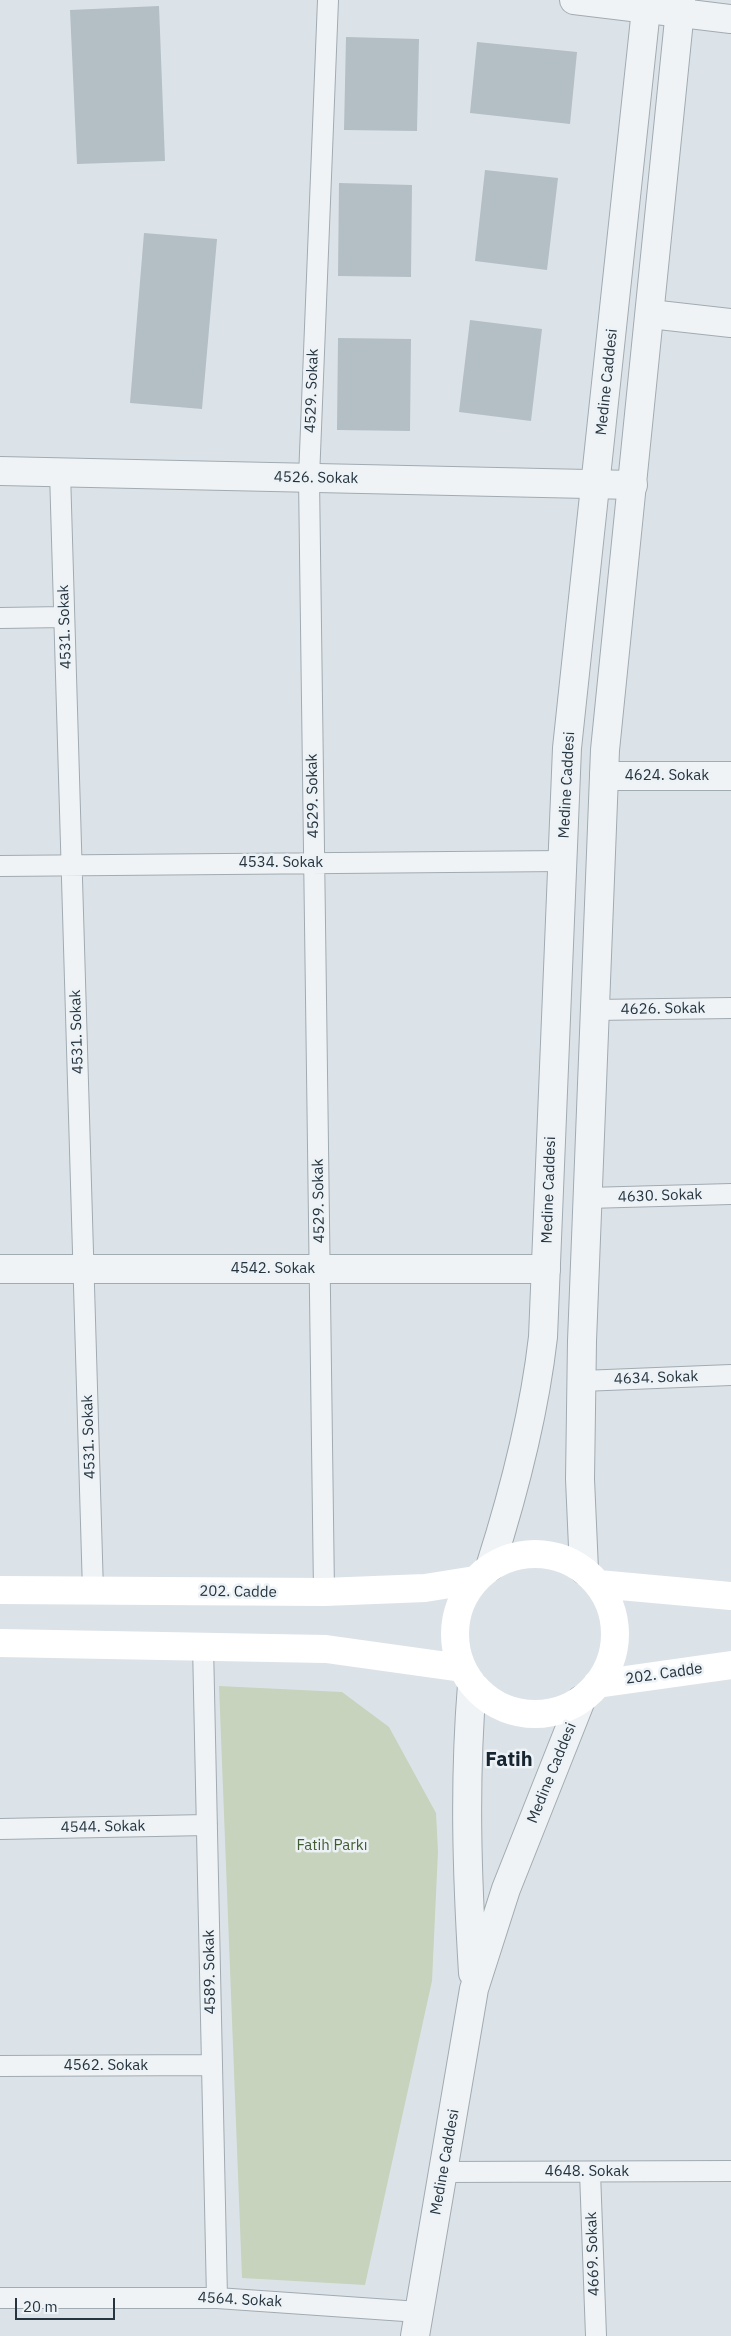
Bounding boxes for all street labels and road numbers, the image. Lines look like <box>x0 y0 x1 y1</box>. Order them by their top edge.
street label: Medine Caddesi <box>592 328 622 436</box>
street label: 4529. Sokak <box>302 348 322 434</box>
street label: 4526. Sokak <box>274 468 358 488</box>
street label: 4531. Sokak <box>55 584 75 670</box>
street label: Medine Caddesi <box>555 731 579 839</box>
street label: 4529. Sokak <box>303 754 323 838</box>
street label: 4624. Sokak <box>625 767 709 785</box>
street label: 4534. Sokak <box>239 854 323 872</box>
street label: 4531. Sokak <box>67 989 87 1075</box>
street label: 4626. Sokak <box>621 999 705 1019</box>
street label: Medine Caddesi <box>538 1136 560 1244</box>
street label: 4529. Sokak <box>309 1159 329 1243</box>
street label: 4630. Sokak <box>617 1186 703 1206</box>
street label: 4542. Sokak <box>231 1260 315 1278</box>
street label: 4634. Sokak <box>613 1368 699 1388</box>
street label: 4531. Sokak <box>79 1394 99 1480</box>
street label: 202. Cadde <box>199 1582 277 1602</box>
street label: 202. Cadde <box>624 1660 704 1688</box>
street label: Medine Caddesi <box>524 1720 580 1826</box>
street label: 4544. Sokak <box>61 1817 145 1837</box>
street label: 4589. Sokak <box>200 1930 220 2014</box>
street label: 4562. Sokak <box>64 2057 148 2075</box>
street label: Medine Caddesi <box>427 2108 463 2216</box>
street label: 4648. Sokak <box>545 2163 629 2181</box>
street label: 4669. Sokak <box>583 2211 603 2297</box>
street label: 4564. Sokak <box>197 2289 283 2311</box>

